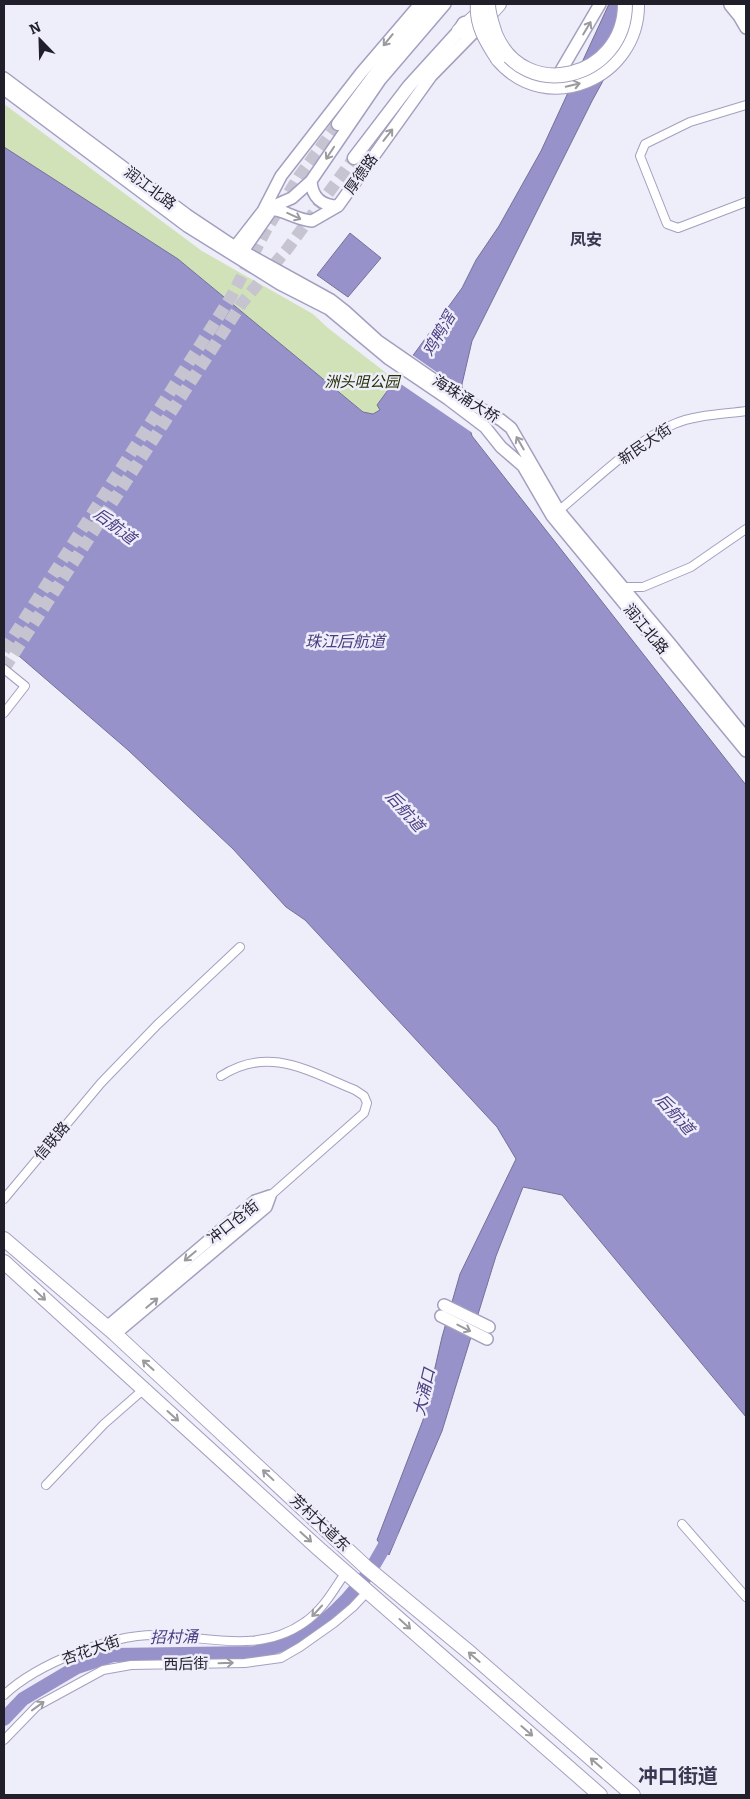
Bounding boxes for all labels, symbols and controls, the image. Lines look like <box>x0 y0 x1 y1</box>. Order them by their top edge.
north arrow <box>15 15 65 65</box>
text: N <box>27 18 44 38</box>
one-way arrow <box>583 21 593 35</box>
one-way arrow <box>382 33 393 46</box>
one-way arrow <box>564 80 580 89</box>
one-way arrow <box>383 129 394 142</box>
one-way arrow <box>325 145 335 159</box>
street label: 厚德路 <box>341 150 381 198</box>
street label: 润江北路 <box>121 163 179 213</box>
one-way arrow <box>286 212 301 221</box>
district label: 凤安 <box>570 230 602 249</box>
water label: 鸡鸭滘 <box>419 307 460 360</box>
street label: 海珠涌大桥 <box>429 371 503 427</box>
park label: 洲头咀公园 <box>324 373 401 391</box>
street label: 新民大街 <box>615 420 675 468</box>
one-way arrow <box>515 436 525 451</box>
water label: 后航道 <box>90 504 141 549</box>
street label: 润江北路 <box>620 600 672 658</box>
water label: 珠江后航道 <box>305 632 387 651</box>
water label: 后航道 <box>382 787 429 837</box>
water label: 后航道 <box>652 1090 699 1140</box>
street label: 信联路 <box>31 1118 73 1164</box>
street label: 冲口仓街 <box>204 1196 262 1248</box>
one-way arrow <box>184 1251 197 1262</box>
one-way arrow <box>33 1289 46 1301</box>
one-way arrow <box>146 1297 159 1309</box>
one-way arrow <box>456 1323 471 1333</box>
one-way arrow <box>142 1359 155 1371</box>
water label: 大涌口 <box>409 1366 439 1418</box>
one-way arrow <box>167 1410 180 1422</box>
one-way arrow <box>262 1469 274 1481</box>
street label: 芳村大道东 <box>286 1491 354 1555</box>
one-way arrow <box>300 1531 313 1543</box>
one-way arrow <box>311 1605 323 1618</box>
one-way arrow <box>398 1618 411 1630</box>
water label: 招村涌 <box>150 1627 200 1647</box>
street label: 杏花大街 <box>60 1632 122 1668</box>
one-way arrow <box>468 1651 481 1662</box>
street label: 西后街 <box>163 1655 209 1673</box>
one-way arrow <box>218 1658 234 1668</box>
one-way arrow <box>31 1701 45 1711</box>
one-way arrow <box>520 1725 533 1737</box>
one-way arrow <box>590 1757 603 1769</box>
district label: 冲口街道 <box>638 1764 718 1788</box>

